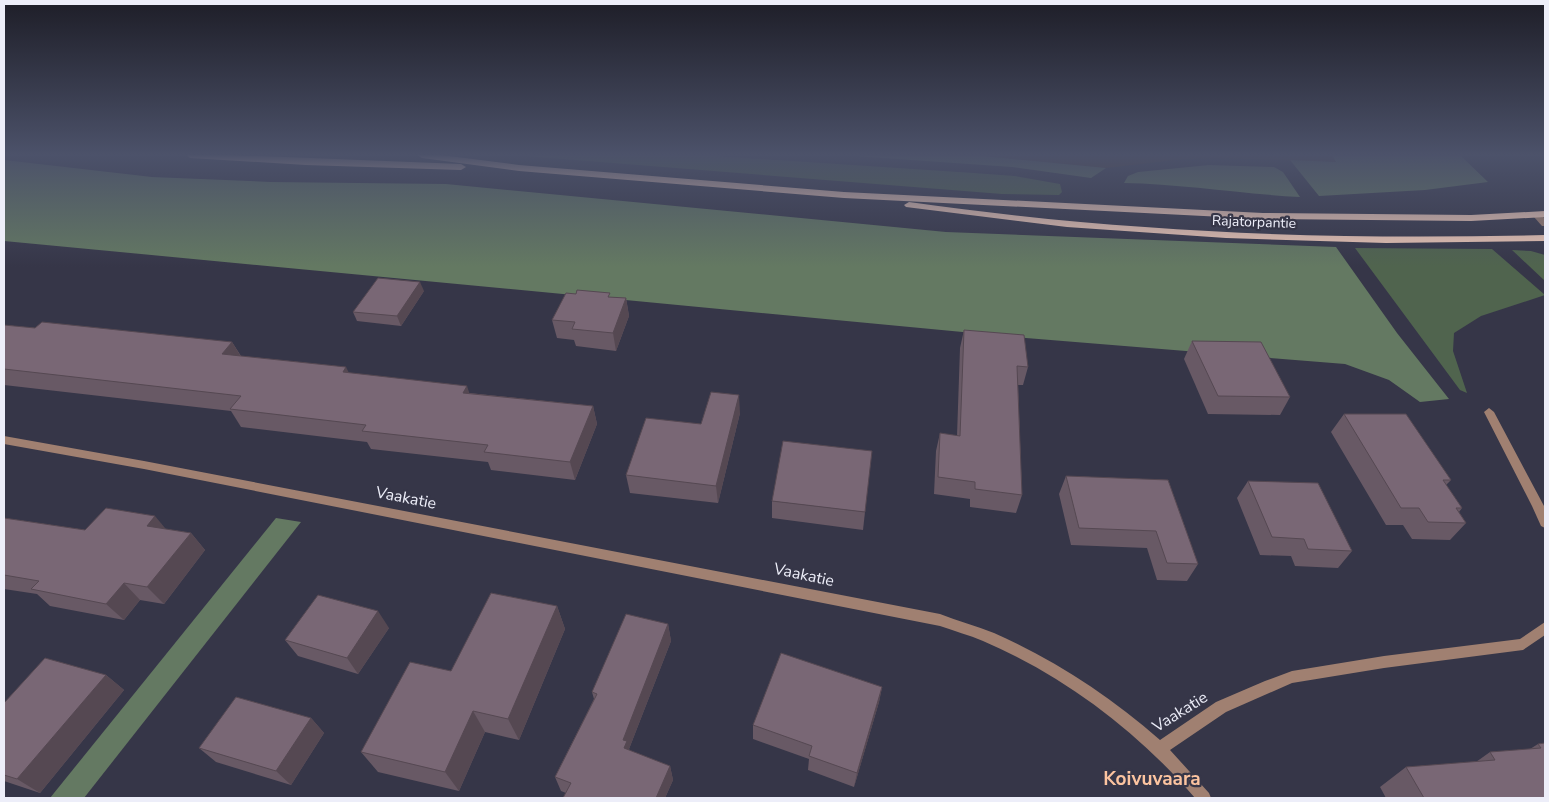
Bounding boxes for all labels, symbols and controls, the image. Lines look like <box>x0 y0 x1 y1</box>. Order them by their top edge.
street label: Rajatorpantie <box>1212 211 1296 233</box>
street label: Vaakatie <box>373 481 438 515</box>
street label: Vaakatie <box>771 558 836 592</box>
street label: Vaakatie <box>1147 686 1212 738</box>
district label: Koivuvaara <box>1103 766 1201 792</box>

